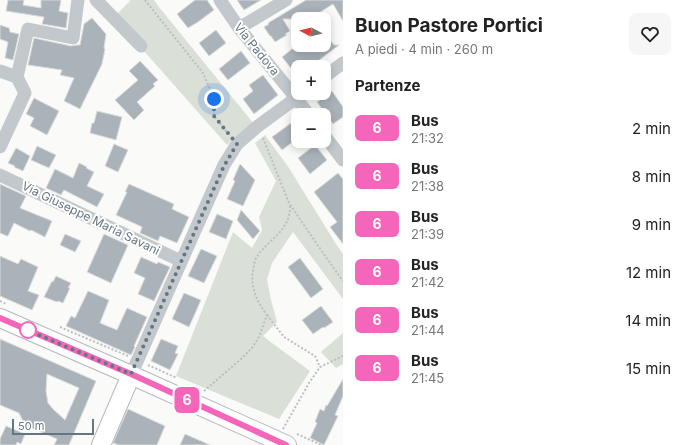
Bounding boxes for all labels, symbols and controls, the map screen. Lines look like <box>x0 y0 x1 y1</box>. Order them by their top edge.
north arrow <box>291 12 331 52</box>
map controls <box>291 12 331 148</box>
button: heart <box>629 13 671 55</box>
text: Buon Pastore Portici <box>355 14 543 37</box>
street label: Via Padova <box>231 20 283 78</box>
text: A piedi · 4 min · 260 m <box>355 41 493 57</box>
button: + <box>291 60 331 100</box>
text: Partenze <box>355 76 421 95</box>
your location <box>204 89 224 109</box>
button: − <box>291 108 331 148</box>
text: Bus <box>411 111 439 130</box>
text: 6 <box>372 119 382 136</box>
text: 2 min <box>632 119 671 138</box>
text: 21:32 <box>411 130 444 146</box>
text: Bus <box>411 159 439 178</box>
text: 6 <box>372 167 382 184</box>
text: 8 min <box>632 167 671 186</box>
street label: Via Giuseppe Maria Savani <box>20 178 163 258</box>
text: 21:38 <box>411 178 444 194</box>
text: Bus <box>411 207 439 226</box>
text: 6 <box>372 215 382 232</box>
text: 9 min <box>632 215 671 234</box>
text: 21:39 <box>411 226 444 242</box>
text: Bus <box>411 255 439 274</box>
text: 6 <box>372 263 382 280</box>
text: 12 min <box>626 263 671 282</box>
text: 21:42 <box>411 274 444 290</box>
text: Bus <box>411 303 439 322</box>
text: 6 <box>372 311 382 328</box>
text: 14 min <box>625 311 671 330</box>
unlabelled marker <box>19 321 37 339</box>
text: 21:44 <box>411 322 445 338</box>
text: Bus <box>411 351 439 370</box>
text: 6 <box>372 359 382 376</box>
text: 15 min <box>626 359 671 378</box>
text: 21:45 <box>411 370 444 386</box>
line badge: 6 <box>174 387 200 413</box>
text: 6 <box>182 391 192 408</box>
scale bar <box>12 417 94 436</box>
text: 50 m <box>18 419 44 433</box>

